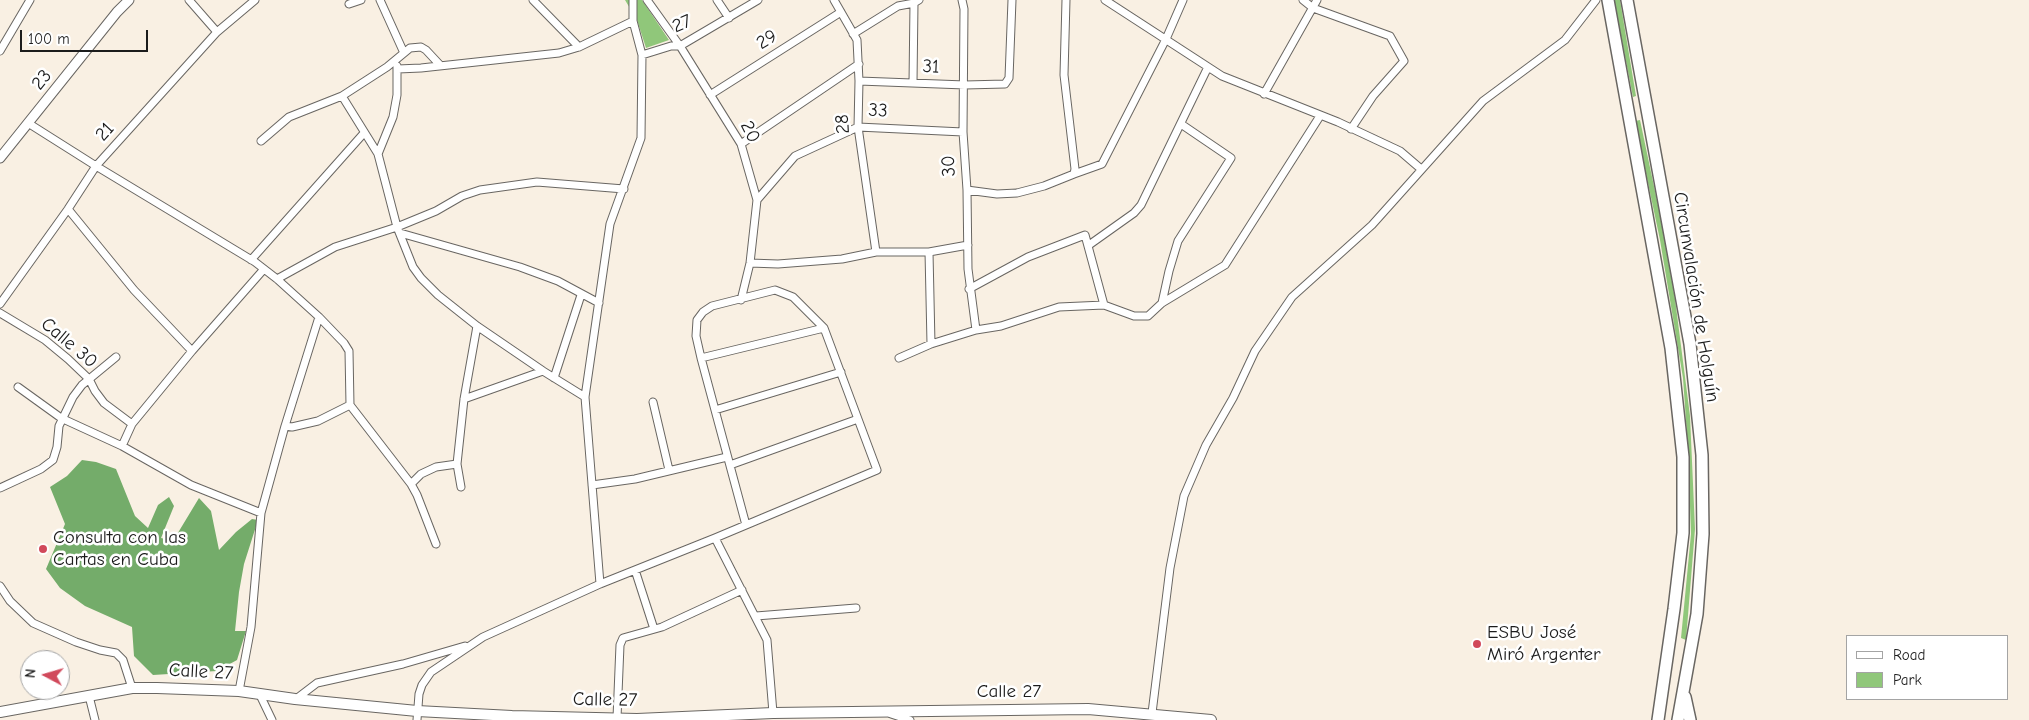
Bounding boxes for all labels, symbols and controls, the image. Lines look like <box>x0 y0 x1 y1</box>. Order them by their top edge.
street label: 27 <box>669 10 695 38</box>
scale bar <box>22 20 150 52</box>
street label: 29 <box>752 25 782 55</box>
text: 100 m <box>28 30 70 48</box>
street label: 31 <box>922 55 940 79</box>
street label: 23 <box>27 65 57 95</box>
street label: 33 <box>868 99 888 123</box>
street label: 28 <box>831 114 855 134</box>
street label: 20 <box>735 117 765 147</box>
street label: 21 <box>91 118 119 146</box>
street label: 30 <box>937 155 961 177</box>
street label: Circunvalación de Holguín <box>1668 190 1724 404</box>
street label: Calle 30 <box>36 313 102 373</box>
place label: Consulta con las Cartas en Cuba <box>53 527 186 571</box>
marker: Consulta con las Cartas en Cuba <box>37 543 49 555</box>
place label: ESBU José Miró Argenter <box>1487 622 1601 666</box>
legend <box>1846 635 2009 700</box>
marker: ESBU José Miró Argenter <box>1471 638 1483 650</box>
text: Road <box>1893 646 1925 664</box>
north arrow <box>20 650 70 700</box>
street label: Calle 27 <box>168 659 234 685</box>
text: N <box>22 668 40 679</box>
text: Park <box>1893 671 1922 689</box>
street label: Calle 27 <box>977 681 1041 703</box>
street label: Calle 27 <box>573 688 637 712</box>

